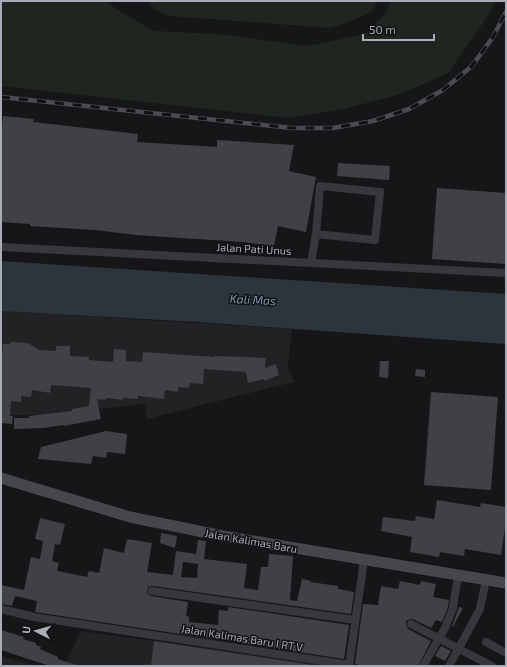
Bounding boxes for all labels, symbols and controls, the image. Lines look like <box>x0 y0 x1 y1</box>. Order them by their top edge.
scale bar <box>363 16 434 42</box>
text: 50 m <box>369 22 396 36</box>
street label: Jalan Pati Unus <box>216 240 292 257</box>
water label: Kali Mas <box>230 291 277 307</box>
street label: Jalan Kalimas Baru <box>204 526 298 555</box>
north arrow <box>16 611 56 651</box>
street label: Jalan Kalimas Baru I RT V <box>180 621 304 654</box>
text: U <box>19 625 32 634</box>

